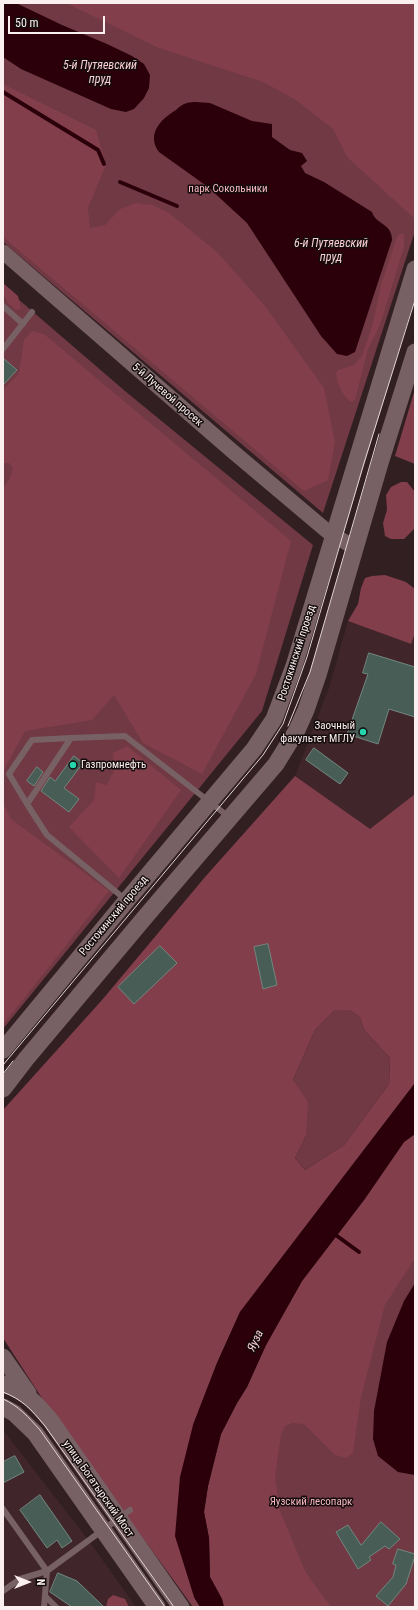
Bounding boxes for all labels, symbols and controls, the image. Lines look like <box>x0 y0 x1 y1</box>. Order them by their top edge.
scale bar <box>10 8 107 34</box>
text: 50 m <box>15 16 39 30</box>
water label: 5-й Путяевский пруд <box>63 59 137 87</box>
park label: парк Сокольники <box>188 182 268 196</box>
water label: 6-й Путяевский пруд <box>294 237 368 265</box>
street label: 5-й Лучевой просек <box>129 361 205 429</box>
street label: Ростокинский проезд <box>275 604 319 702</box>
place label: Заочный факультет МГЛУ <box>280 719 355 745</box>
marker: Заочный факультет МГЛУ <box>358 727 368 737</box>
place label: Газпромнефть <box>81 758 146 772</box>
marker: Газпромнефть <box>68 760 78 770</box>
street label: Ростокинский проезд <box>77 874 151 958</box>
water label: Яуза <box>245 1328 267 1354</box>
street label: улица Богатырский Мост <box>60 1438 136 1540</box>
park label: Яузский лесопарк <box>270 1495 352 1509</box>
north arrow <box>8 1562 48 1602</box>
text: N <box>34 1579 47 1585</box>

